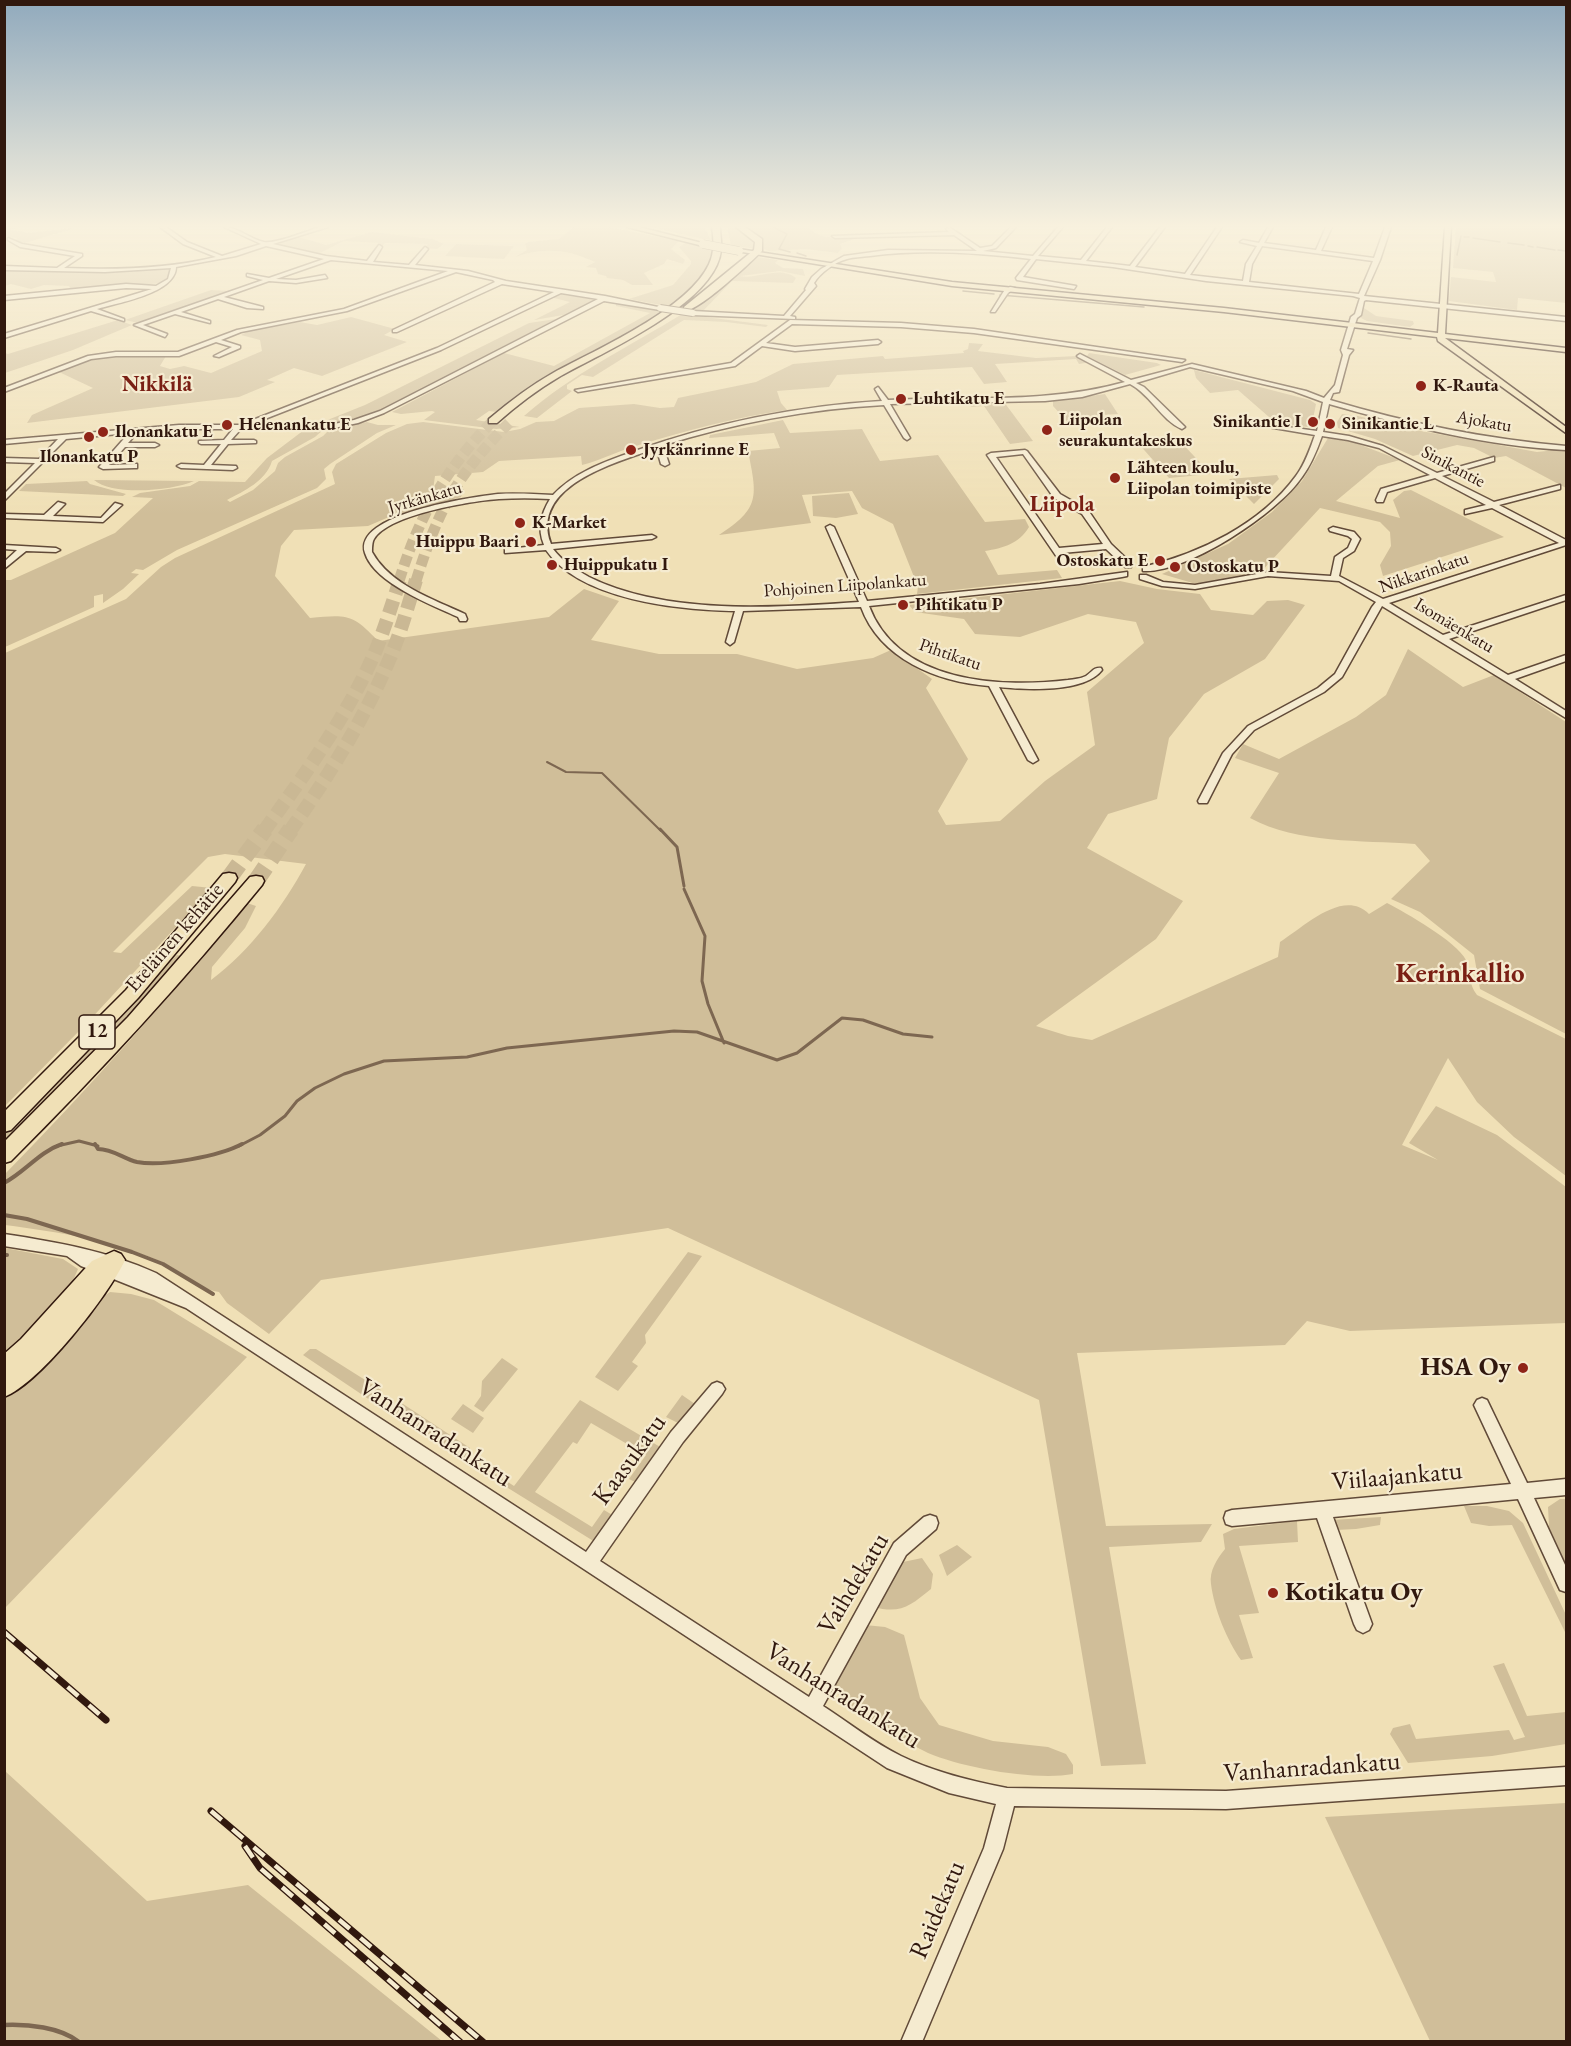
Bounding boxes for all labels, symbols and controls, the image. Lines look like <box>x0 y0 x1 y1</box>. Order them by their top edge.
district label: Nikkilä <box>122 372 192 398</box>
place label: K-Rauta <box>1433 375 1499 397</box>
marker: K-Rauta <box>1414 379 1428 393</box>
place label: Luhtikatu E <box>913 388 1004 410</box>
marker: Luhtikatu E <box>894 392 908 406</box>
street label: Ajokatu <box>1455 407 1513 437</box>
place label: Liipolan seurakuntakeskus <box>1059 409 1192 452</box>
place label: Sinikantie I <box>1213 411 1301 433</box>
place label: Sinikantie L <box>1342 413 1434 435</box>
place label: Helenankatu E <box>239 414 351 436</box>
marker: Sinikantie I <box>1306 415 1320 429</box>
marker: Sinikantie L <box>1323 417 1337 431</box>
marker: Helenankatu E <box>220 418 234 432</box>
place label: Ilonankatu E <box>115 421 213 443</box>
marker: Liipolan seurakuntakeskus <box>1040 423 1054 437</box>
marker: Ilonankatu E <box>96 425 110 439</box>
marker: Ilonankatu P <box>82 430 96 444</box>
place label: Jyrkänrinne E <box>643 439 749 461</box>
street label: Sinikantie <box>1418 441 1488 493</box>
marker: Jyrkänrinne E <box>624 443 638 457</box>
place label: Ilonankatu P <box>40 446 138 468</box>
place label: Lähteen koulu, Liipolan toimipiste <box>1127 457 1271 500</box>
marker: Lähteen koulu, Liipolan toimipiste <box>1108 471 1122 485</box>
street label: Jyrkänkatu <box>386 477 464 519</box>
district label: Liipola <box>1030 492 1094 518</box>
place label: K-Market <box>532 512 607 534</box>
marker: K-Market <box>513 516 527 530</box>
place label: Huippu Baari <box>416 531 519 553</box>
marker: Huippu Baari <box>524 535 538 549</box>
street label: Nikkarinkatu <box>1376 548 1472 598</box>
place label: Ostoskatu E <box>1057 550 1148 572</box>
place label: Huippukatu I <box>564 554 668 576</box>
marker: Ostoskatu E <box>1153 554 1167 568</box>
place label: Ostoskatu P <box>1187 556 1279 578</box>
marker: Huippukatu I <box>545 558 559 572</box>
marker: Ostoskatu P <box>1168 560 1182 574</box>
street label: Pohjoinen Liipolankatu <box>763 570 927 602</box>
place label: Pihtikatu P <box>915 594 1003 616</box>
street label: Isomäenkatu <box>1410 594 1498 658</box>
marker: Pihtikatu P <box>896 598 910 612</box>
street label: Pihtikatu <box>916 634 984 676</box>
street label: Eteläinen kehätie <box>121 878 229 998</box>
district label: Kerinkallio <box>1395 959 1525 991</box>
road number: 12 <box>79 1015 115 1049</box>
place label: HSA Oy <box>1420 1352 1511 1384</box>
marker: HSA Oy <box>1516 1361 1530 1375</box>
street label: Vanhanradankatu <box>352 1372 518 1494</box>
street label: Kaasukatu <box>587 1408 673 1512</box>
street label: Viilaajankatu <box>1330 1456 1464 1498</box>
street label: Vaihdekatu <box>812 1528 896 1640</box>
place label: Kotikatu Oy <box>1285 1577 1423 1609</box>
marker: Kotikatu Oy <box>1266 1586 1280 1600</box>
street label: Vanhanradankatu <box>760 1636 926 1756</box>
street label: Vanhanradankatu <box>1223 1746 1401 1790</box>
street label: Raidekatu <box>904 1856 972 1964</box>

